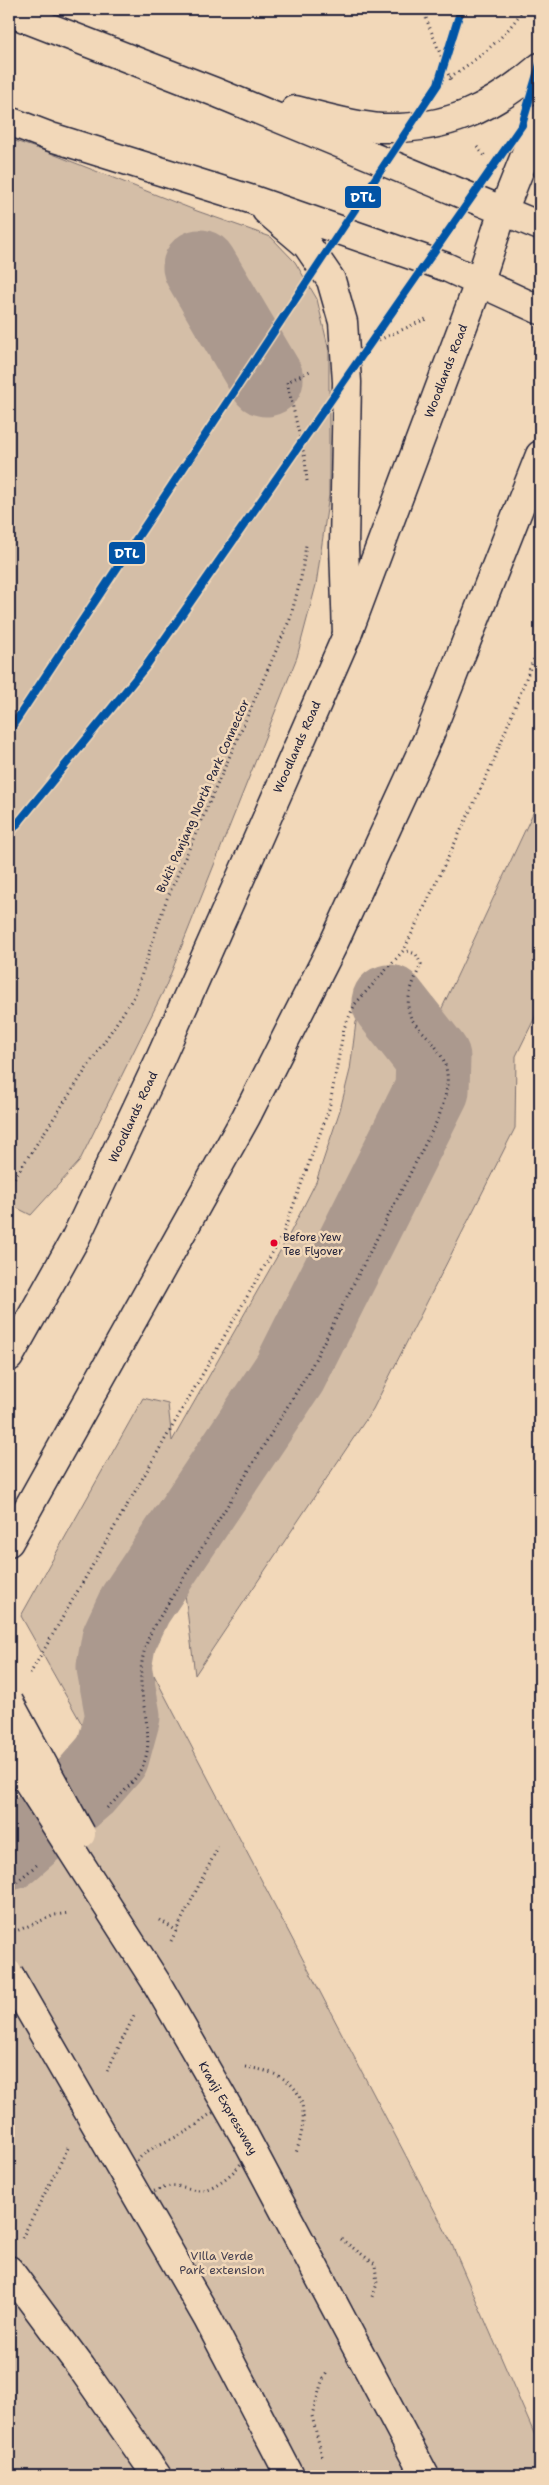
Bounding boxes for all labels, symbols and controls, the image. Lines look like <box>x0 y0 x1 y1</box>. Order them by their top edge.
line badge: DTL <box>344 185 382 209</box>
text: DTL <box>350 188 376 206</box>
street label: Woodlands Road <box>421 321 471 420</box>
line badge: DTL <box>108 541 146 565</box>
text: DTL <box>114 544 140 562</box>
street label: Bukit Panjang North Park Connector <box>153 696 253 895</box>
street label: Woodlands Road <box>270 698 325 796</box>
street label: Woodlands Road <box>105 1068 161 1165</box>
place label: Before Yew Tee Flyover <box>283 1230 343 1259</box>
marker: Before Yew Tee Flyover <box>269 1238 279 1248</box>
street label: Kranji Expressway <box>195 2058 261 2158</box>
park label: Villa Verde Park extension <box>179 2248 265 2278</box>

